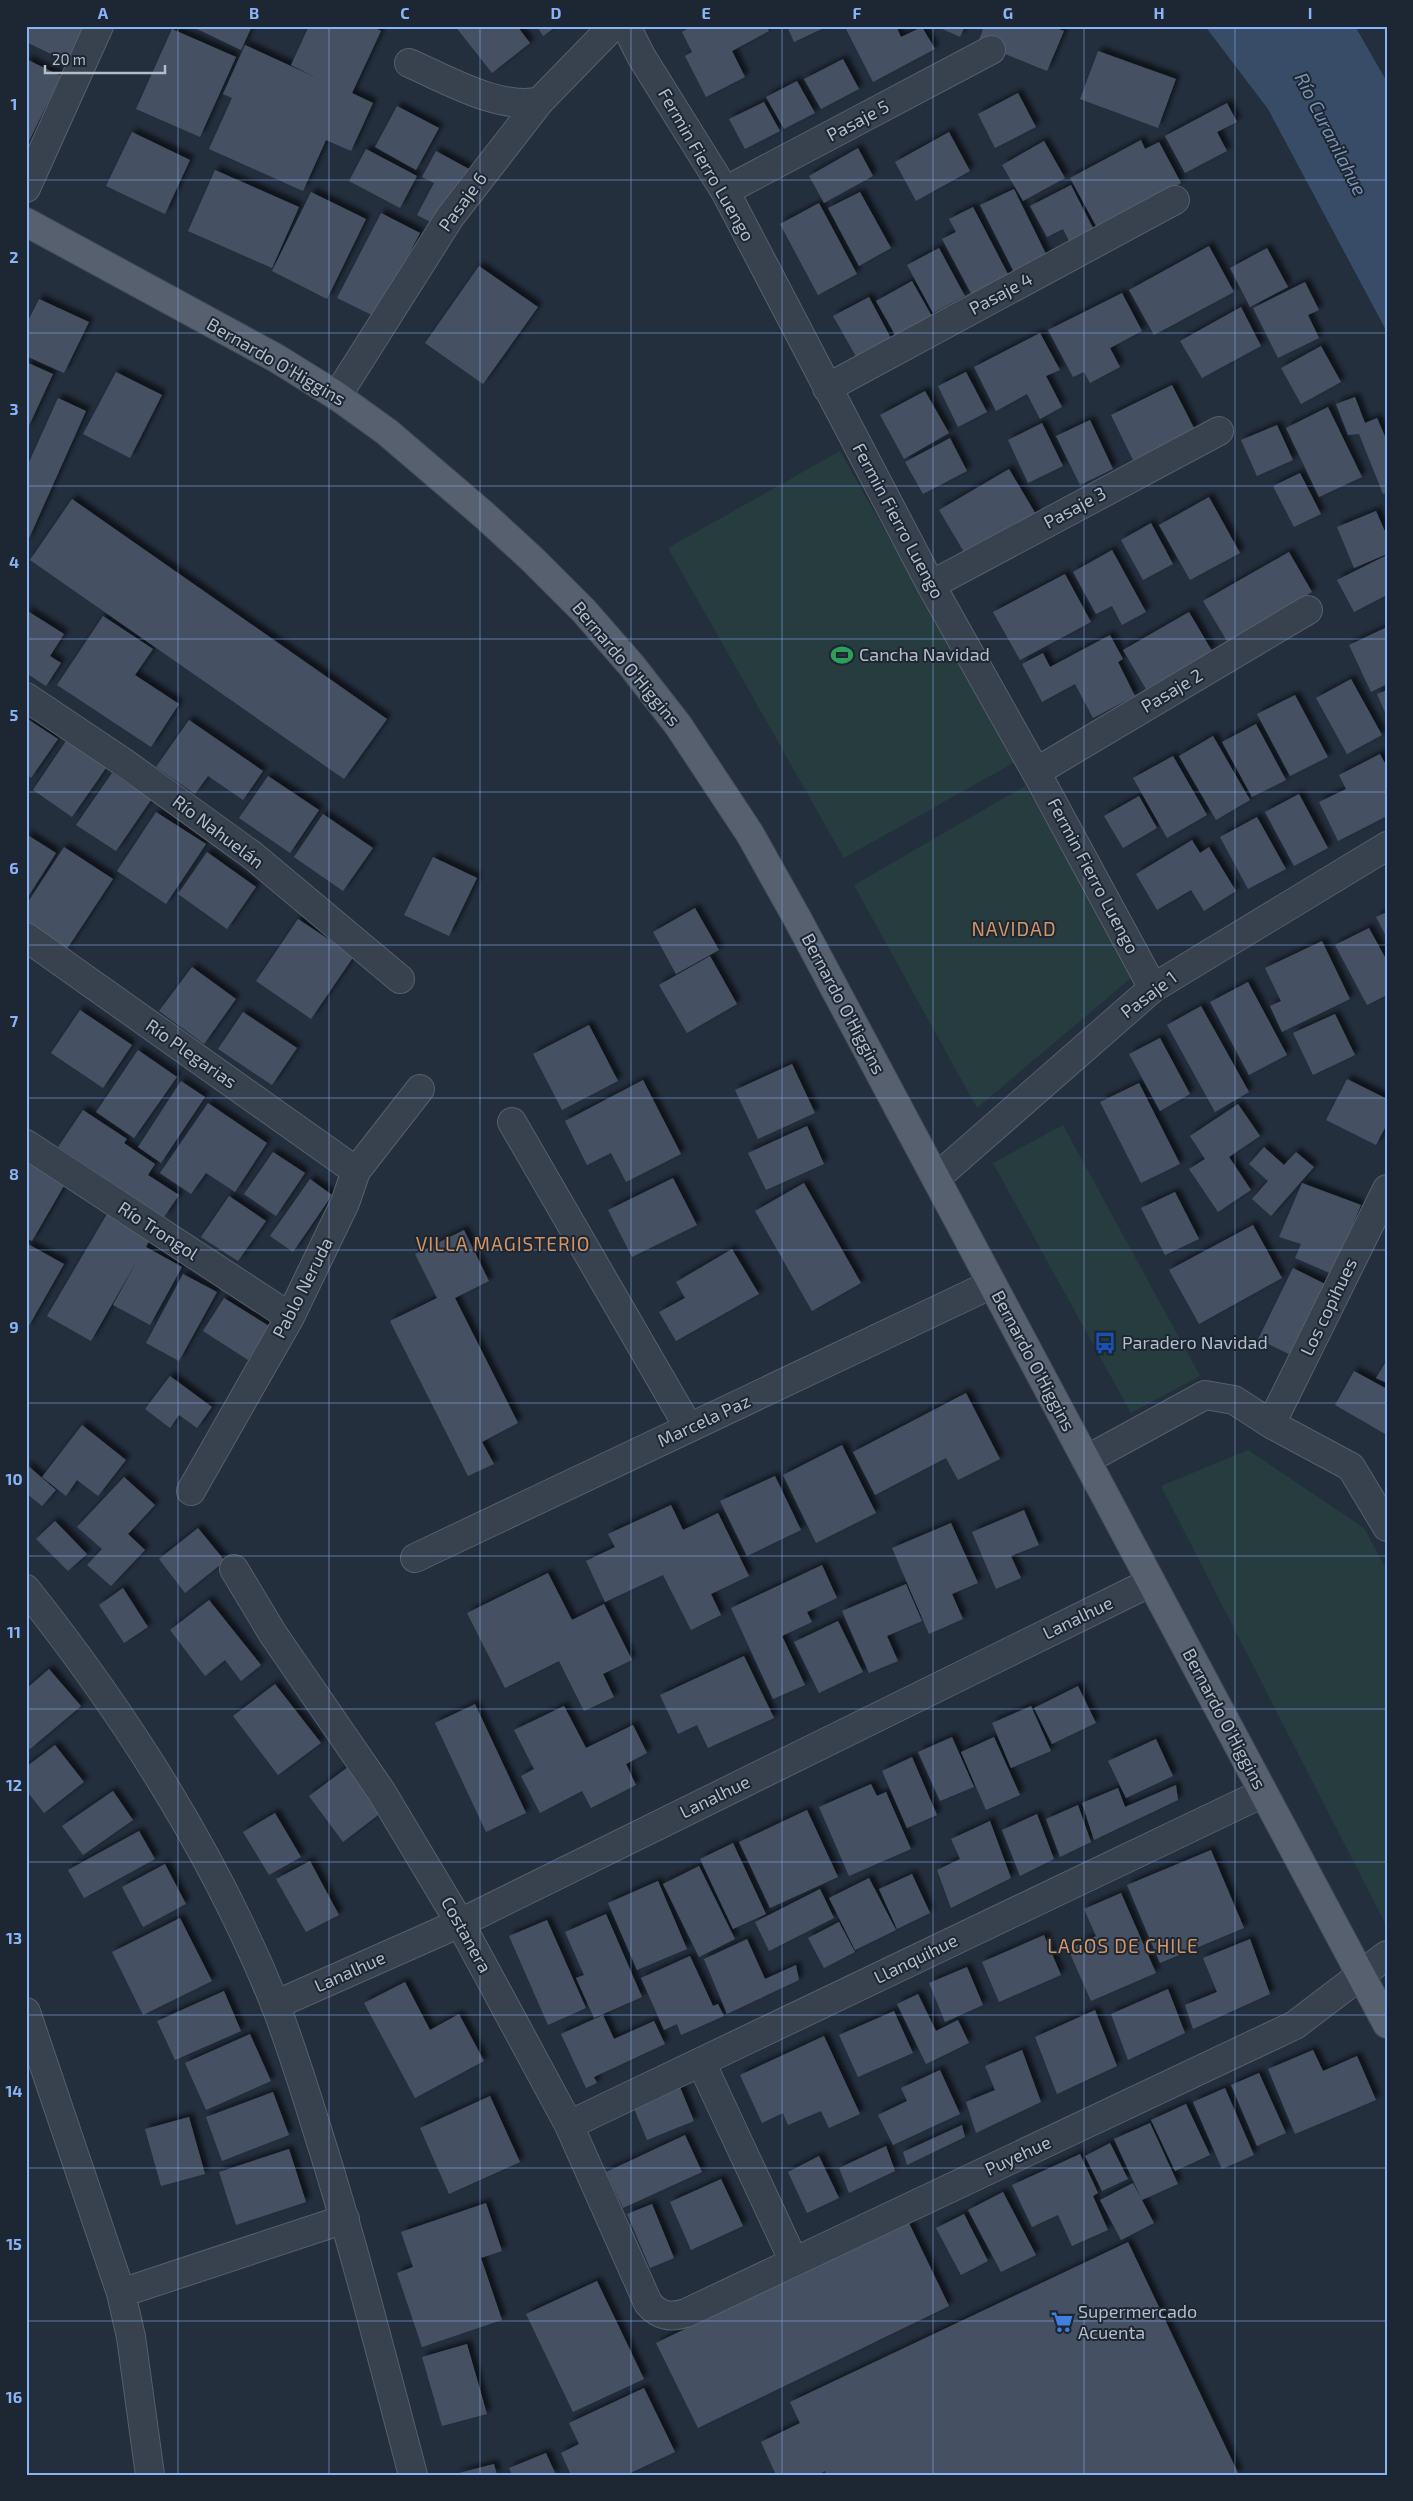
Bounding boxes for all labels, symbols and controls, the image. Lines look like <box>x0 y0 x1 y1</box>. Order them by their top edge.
text: A <box>98 3 109 22</box>
text: B <box>249 3 259 22</box>
text: C <box>400 3 410 22</box>
text: D <box>551 3 562 22</box>
text: E <box>701 3 711 22</box>
text: F <box>853 3 862 22</box>
text: G <box>1003 3 1013 22</box>
text: H <box>1153 3 1165 22</box>
text: I <box>1308 3 1312 22</box>
scale bar <box>45 42 165 74</box>
text: 20 m <box>52 50 86 68</box>
water label: Río Curanilahue <box>1291 68 1372 199</box>
street label: Fermin Fierro Luengo <box>654 84 760 245</box>
text: 1 <box>11 94 17 113</box>
street label: Pasaje 5 <box>823 95 892 146</box>
street label: Pasaje 6 <box>433 167 491 235</box>
text: 2 <box>9 247 19 266</box>
street label: Pasaje 4 <box>965 267 1036 319</box>
street label: Bernardo O'Higgins <box>203 313 350 410</box>
text: 3 <box>9 399 19 418</box>
street label: Fermin Fierro Luengo <box>849 439 949 602</box>
street label: Pasaje 3 <box>1039 482 1110 533</box>
text: 4 <box>9 552 19 571</box>
street label: Bernardo O'Higgins <box>568 596 685 730</box>
sports icon: Cancha Navidad <box>829 642 855 668</box>
place label: Cancha Navidad <box>859 643 990 665</box>
street label: Pasaje 2 <box>1137 663 1206 717</box>
text: 5 <box>10 705 19 724</box>
street label: Río Nahuelán <box>169 790 269 873</box>
street label: Fermin Fierro Luengo <box>1044 794 1144 957</box>
text: 6 <box>9 858 19 877</box>
district label: NAVIDAD <box>971 917 1057 940</box>
street label: Bernardo O'Higgins <box>797 929 890 1078</box>
street label: Pasaje 1 <box>1116 966 1181 1022</box>
text: 7 <box>10 1011 19 1030</box>
street label: Río Plegarias <box>142 1014 241 1093</box>
text: 8 <box>9 1164 19 1183</box>
street label: Río Trongol <box>114 1196 203 1265</box>
district label: VILLA MAGISTERIO <box>416 1232 590 1255</box>
street label: Pablo Neruda <box>267 1233 337 1342</box>
street label: Los copihues <box>1295 1254 1361 1359</box>
street label: Bernardo O'Higgins <box>987 1286 1080 1435</box>
text: 9 <box>9 1317 19 1336</box>
bus stop icon: Paradero Navidad <box>1092 1330 1118 1356</box>
place label: Paradero Navidad <box>1122 1331 1268 1353</box>
street label: Marcela Paz <box>654 1389 753 1451</box>
text: 10 <box>5 1469 23 1488</box>
street label: Lanalhue <box>1039 1591 1116 1643</box>
text: 11 <box>7 1622 21 1641</box>
street label: Bernardo O'Higgins <box>1178 1644 1271 1793</box>
street label: Lanalhue <box>676 1770 753 1822</box>
text: 12 <box>6 1775 22 1794</box>
street label: Costanera <box>437 1893 497 1976</box>
text: 13 <box>6 1928 22 1947</box>
street label: Llanquihue <box>870 1928 961 1988</box>
district label: LAGOS DE CHILE <box>1047 1934 1199 1957</box>
street label: Lanalhue <box>311 1946 388 1996</box>
text: 14 <box>5 2081 23 2100</box>
street label: Puyehue <box>981 2130 1054 2180</box>
text: 15 <box>6 2234 22 2253</box>
place label: Supermercado Acuenta <box>1078 2300 1197 2343</box>
supermarket icon: Supermercado Acuenta <box>1049 2309 1075 2335</box>
text: 16 <box>6 2387 22 2406</box>

